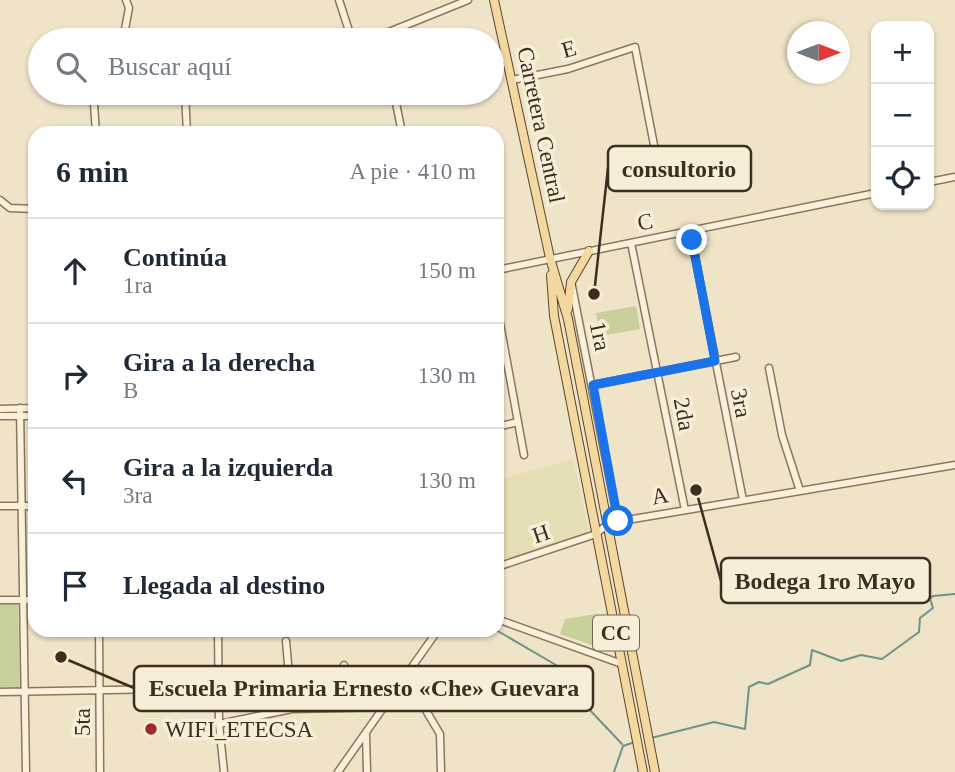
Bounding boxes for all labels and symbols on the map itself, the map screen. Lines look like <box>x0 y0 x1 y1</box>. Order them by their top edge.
north arrow <box>787 21 850 84</box>
street label: E <box>559 35 579 63</box>
street label: Carretera Central <box>512 45 570 205</box>
callout: consultorio <box>608 146 751 191</box>
text: consultorio <box>622 156 736 182</box>
street label: C <box>635 208 655 236</box>
route end <box>676 224 707 255</box>
street label: 1ra <box>585 319 615 353</box>
street label: 3ra <box>726 386 756 420</box>
street label: 2da <box>669 395 699 433</box>
street label: A <box>650 482 671 510</box>
route start <box>602 505 633 536</box>
street label: H <box>529 519 553 549</box>
callout: Bodega 1ro Mayo <box>721 558 930 603</box>
text: Bodega 1ro Mayo <box>735 568 915 594</box>
road number: CC <box>593 616 639 650</box>
callout: Escuela Primaria Ernesto «Che» Guevara <box>134 666 593 711</box>
text: Escuela Primaria Ernesto «Che» Guevara <box>149 675 579 701</box>
street label: 5ta <box>70 708 95 736</box>
place label: WIFI_ETECSA <box>165 717 314 742</box>
marker: WIFI_ETECSA <box>143 721 159 737</box>

